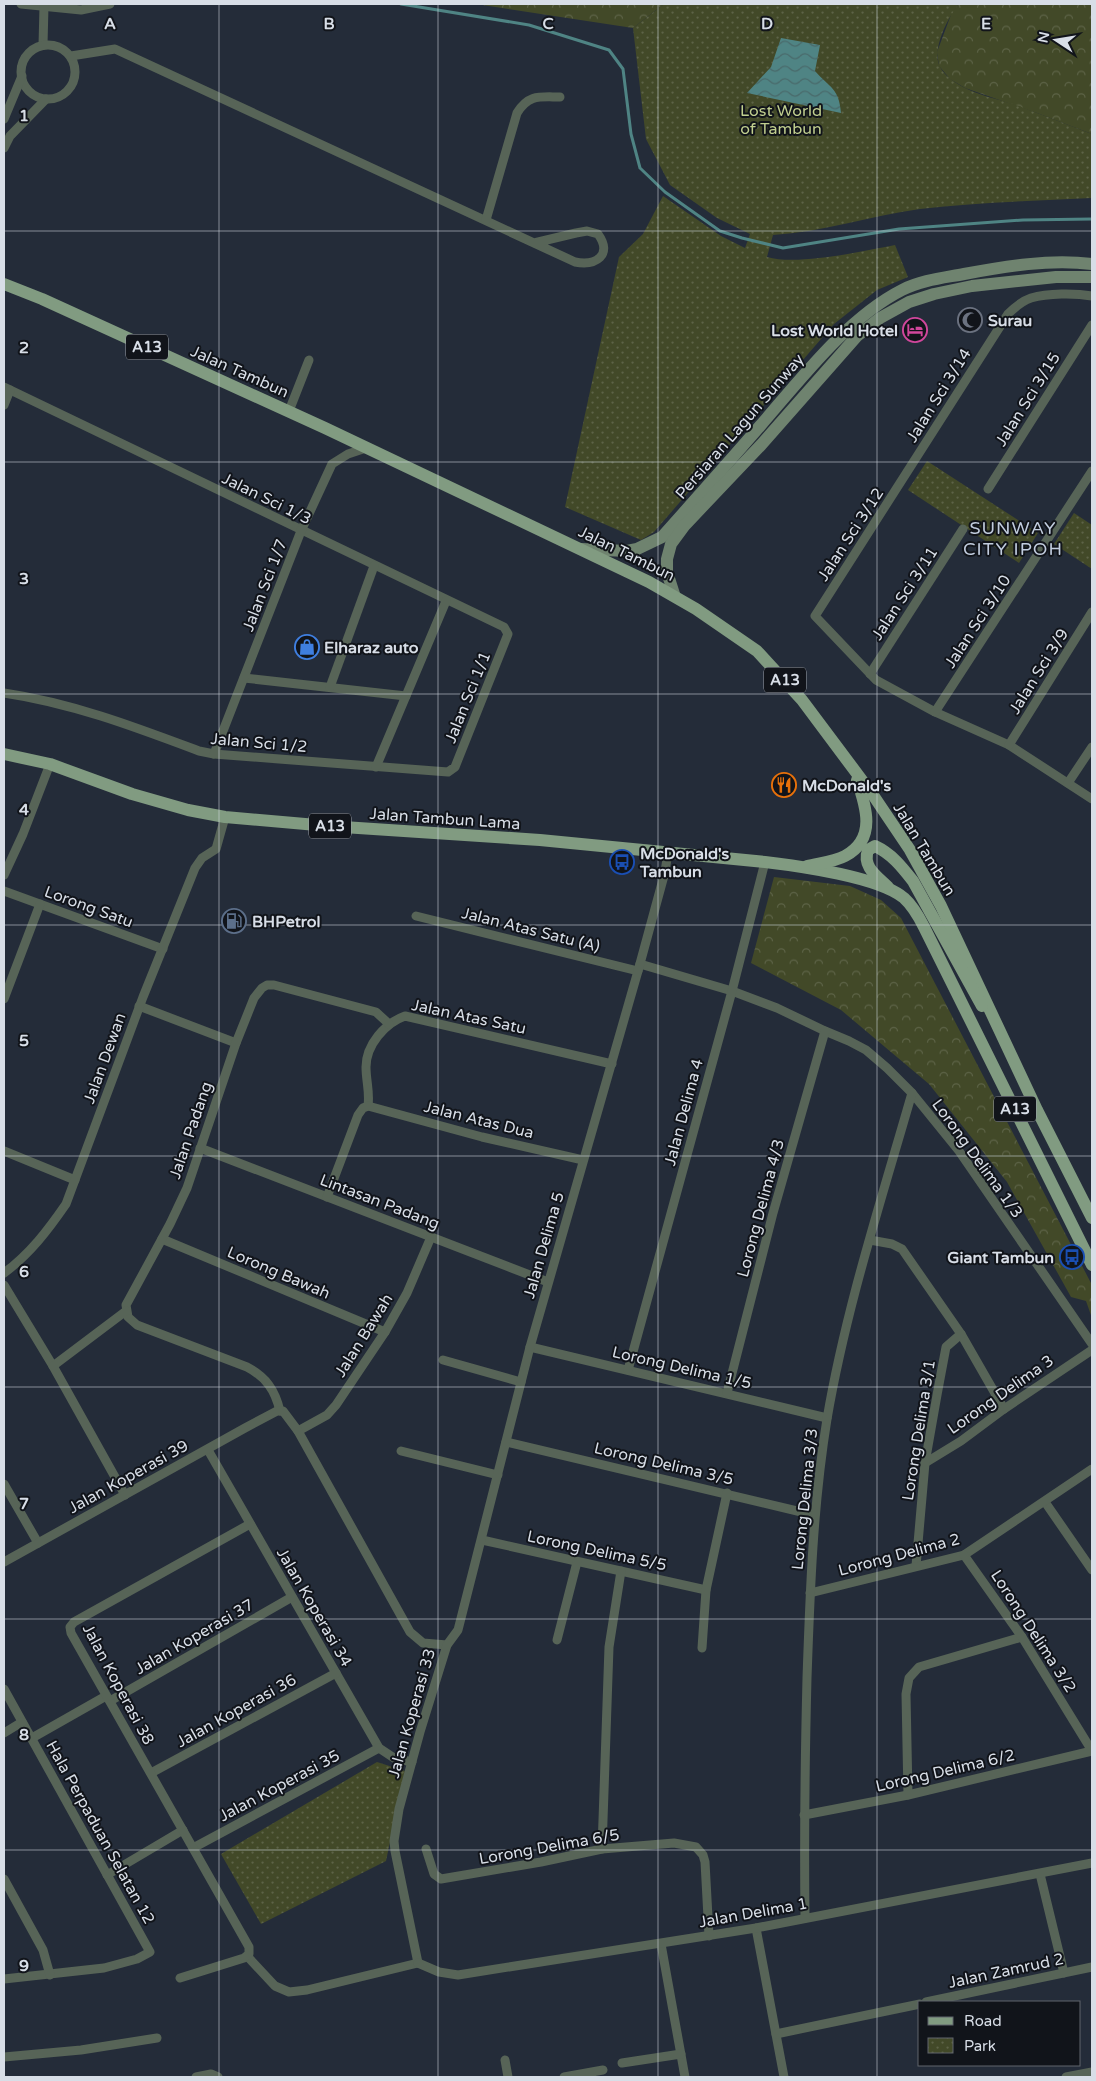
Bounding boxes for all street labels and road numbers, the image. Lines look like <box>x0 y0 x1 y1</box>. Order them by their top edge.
road number: A13 <box>126 334 168 360</box>
street label: Jalan Tambun <box>188 341 292 402</box>
street label: Jalan Sci 3/14 <box>902 345 976 446</box>
street label: Persiaran Lagun Sunway <box>671 349 809 504</box>
street label: Jalan Sci 3/15 <box>991 349 1065 450</box>
street label: Jalan Sci 1/3 <box>219 469 315 529</box>
street label: Jalan Sci 3/12 <box>813 484 888 585</box>
street label: Jalan Tambun <box>575 522 678 586</box>
street label: Jalan Sci 1/7 <box>238 536 292 634</box>
street label: Jalan Sci 3/11 <box>867 543 942 644</box>
street label: Jalan Sci 3/10 <box>940 571 1015 672</box>
street label: Jalan Sci 3/9 <box>1005 625 1073 718</box>
street label: Jalan Sci 1/1 <box>440 649 495 746</box>
road number: A13 <box>764 668 806 692</box>
street label: Jalan Sci 1/2 <box>210 729 308 757</box>
street label: Jalan Tambun <box>889 799 960 900</box>
street label: Jalan Tambun Lama <box>369 804 521 834</box>
road number: A13 <box>309 814 351 838</box>
street label: Lorong Satu <box>42 882 136 932</box>
street label: Jalan Atas Satu (A) <box>459 903 602 957</box>
street label: Jalan Atas Satu <box>410 995 528 1039</box>
street label: Jalan Dewan <box>79 1010 131 1107</box>
street label: Jalan Delima 4 <box>660 1057 708 1168</box>
street label: Jalan Padang <box>165 1079 217 1182</box>
street label: Lorong Delima 1/3 <box>927 1095 1027 1222</box>
road number: A13 <box>994 1096 1036 1122</box>
street label: Jalan Atas Dua <box>422 1097 536 1143</box>
street label: Lorong Delima 4/3 <box>733 1137 789 1280</box>
street label: Lintasan Padang <box>317 1170 442 1234</box>
street label: Jalan Delima 5 <box>519 1190 569 1301</box>
street label: Lorong Bawah <box>224 1242 333 1304</box>
street label: Jalan Bawah <box>330 1290 397 1381</box>
street label: Lorong Delima 1/5 <box>610 1342 753 1394</box>
street label: Lorong Delima 3 <box>944 1351 1058 1439</box>
street label: Lorong Delima 3/1 <box>898 1358 940 1502</box>
street label: Lorong Delima 3/3 <box>788 1427 822 1571</box>
street label: Jalan Koperasi 39 <box>65 1436 192 1518</box>
street label: Lorong Delima 3/5 <box>592 1438 735 1490</box>
street label: Lorong Delima 5/5 <box>525 1526 668 1576</box>
street label: Lorong Delima 2 <box>836 1529 962 1581</box>
street label: Jalan Koperasi 34 <box>272 1544 356 1671</box>
street label: Lorong Delima 3/2 <box>986 1566 1080 1697</box>
street label: Jalan Koperasi 37 <box>131 1595 258 1679</box>
street label: Jalan Koperasi 38 <box>78 1621 158 1748</box>
street label: Jalan Koperasi 33 <box>384 1646 440 1780</box>
street label: Jalan Koperasi 36 <box>173 1670 300 1752</box>
street label: Hala Perpaduan Selatan 12 <box>41 1737 159 1928</box>
street label: Lorong Delima 6/2 <box>874 1745 1017 1797</box>
street label: Jalan Koperasi 35 <box>216 1746 343 1826</box>
street label: Lorong Delima 6/5 <box>477 1825 621 1869</box>
street label: Jalan Delima 1 <box>697 1894 809 1932</box>
street label: Jalan Zamrud 2 <box>947 1949 1066 1993</box>

